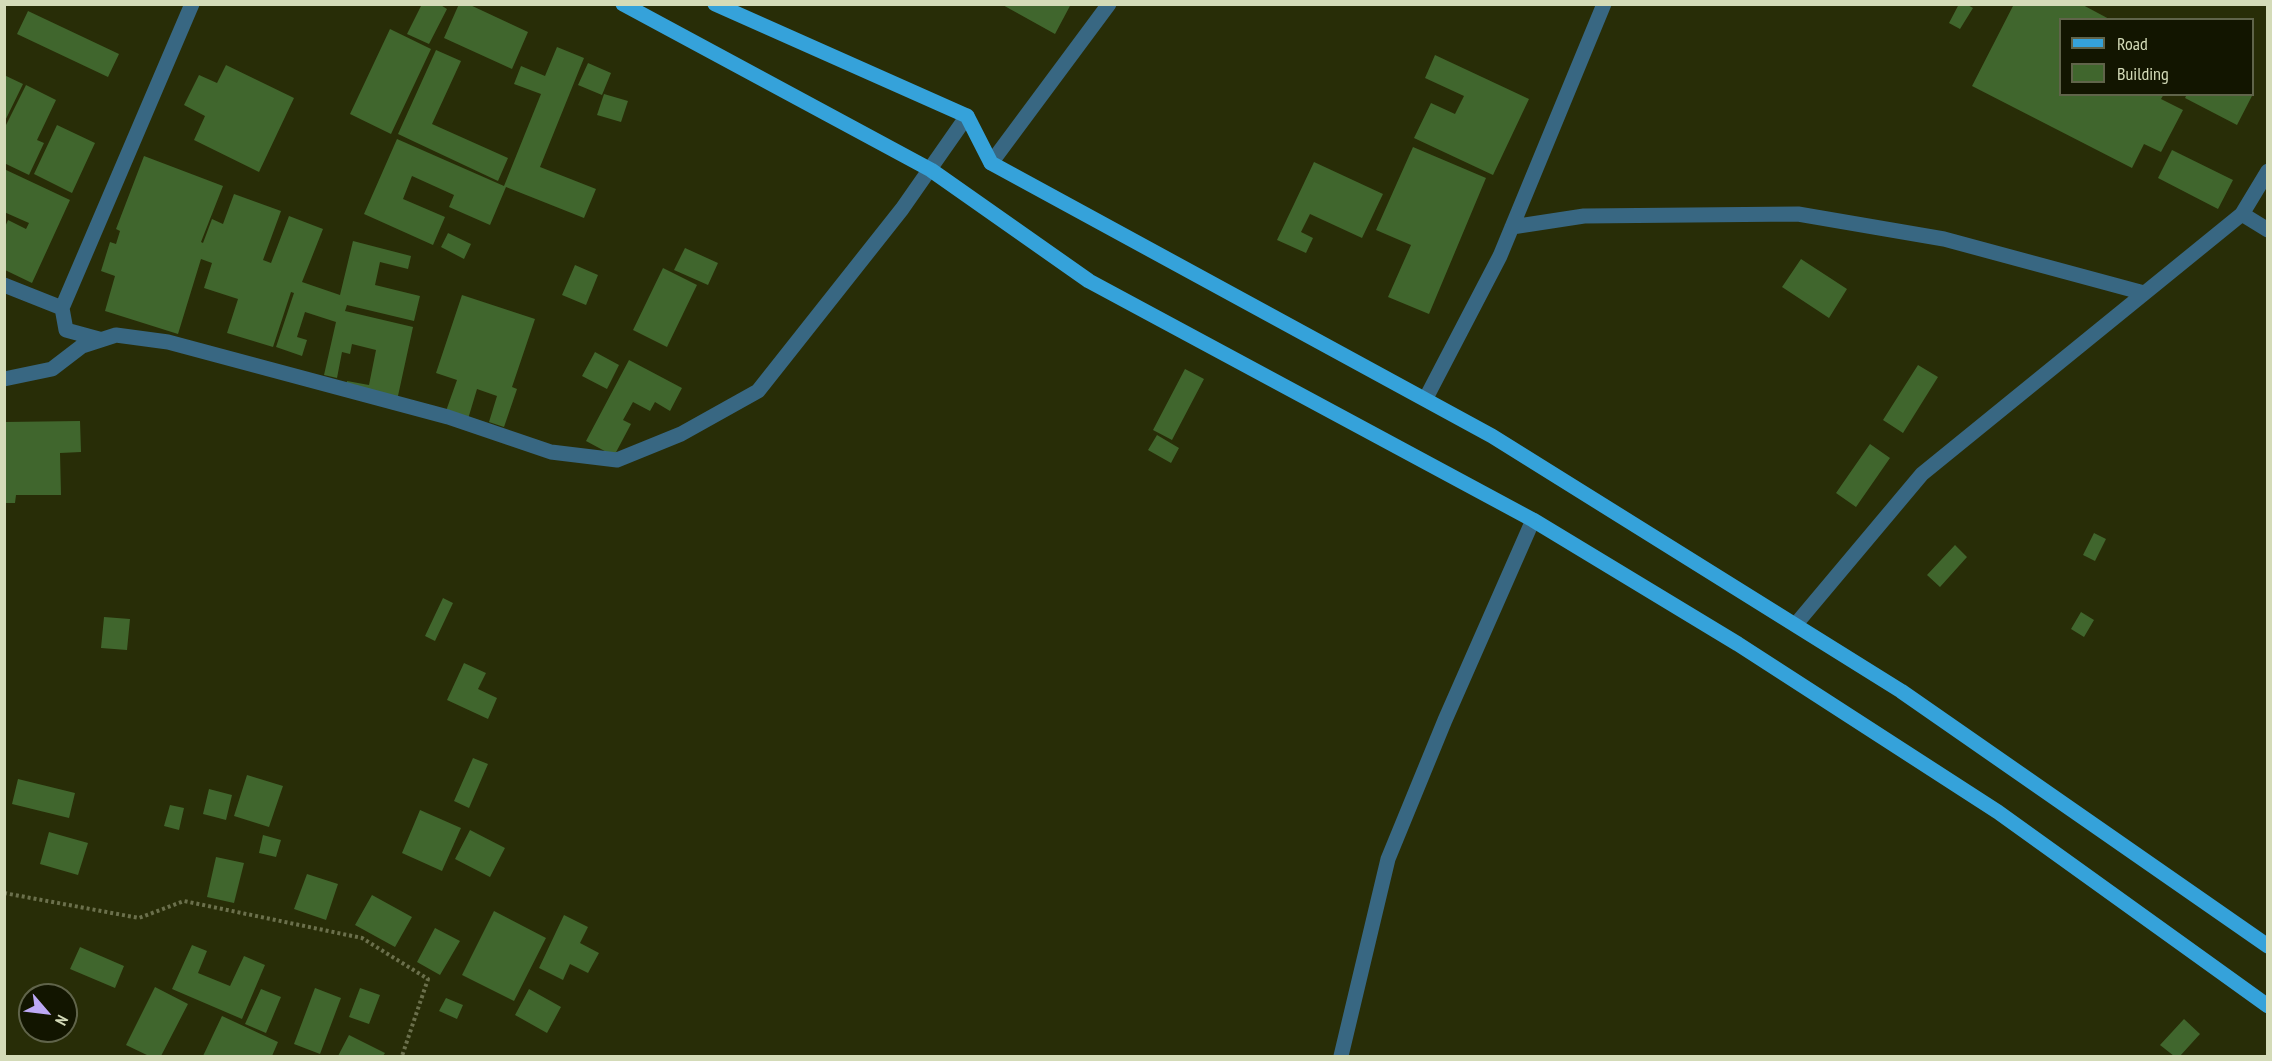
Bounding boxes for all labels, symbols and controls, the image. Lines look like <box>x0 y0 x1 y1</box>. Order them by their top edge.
legend <box>2059 18 2254 96</box>
text: Road <box>2117 32 2148 55</box>
text: Building <box>2117 62 2169 85</box>
north arrow <box>18 983 78 1043</box>
text: N <box>51 1012 73 1029</box>

